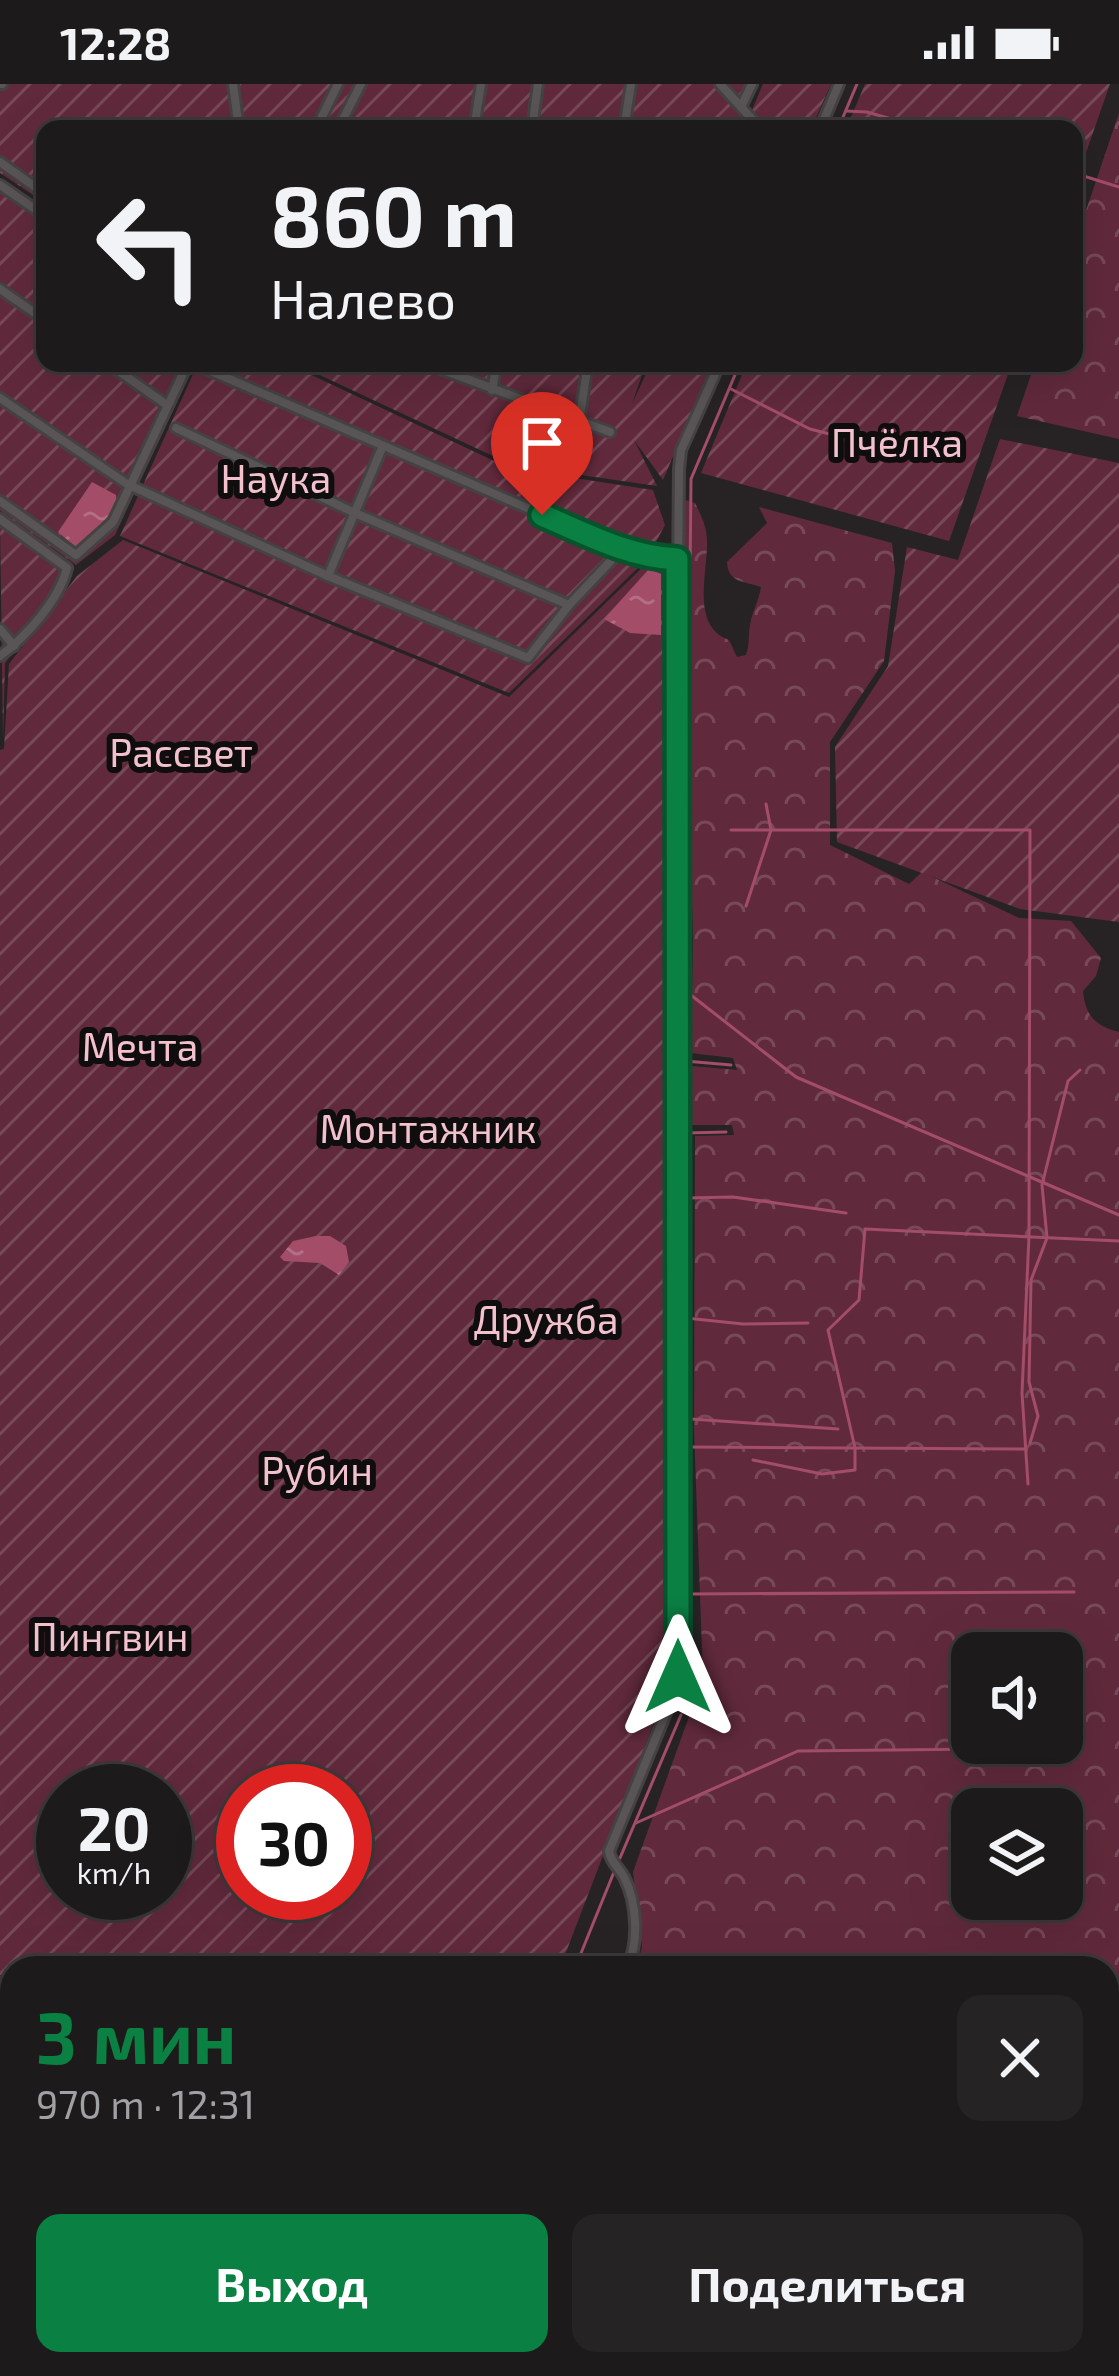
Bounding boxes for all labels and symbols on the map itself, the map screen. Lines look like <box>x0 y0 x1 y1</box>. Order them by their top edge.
pin <box>491 392 593 515</box>
park label: Пчёлка <box>831 418 963 465</box>
park label: Наука <box>221 454 331 502</box>
park label: Рассвет <box>109 728 253 775</box>
park label: Мечта <box>82 1022 198 1069</box>
park label: Монтажник <box>319 1104 537 1151</box>
park label: Дружба <box>473 1295 619 1343</box>
park label: Рубин <box>261 1446 373 1494</box>
park label: Пингвин <box>32 1612 188 1659</box>
position arrow <box>615 1614 741 1740</box>
speed limit sign: 30 <box>216 1764 372 1920</box>

